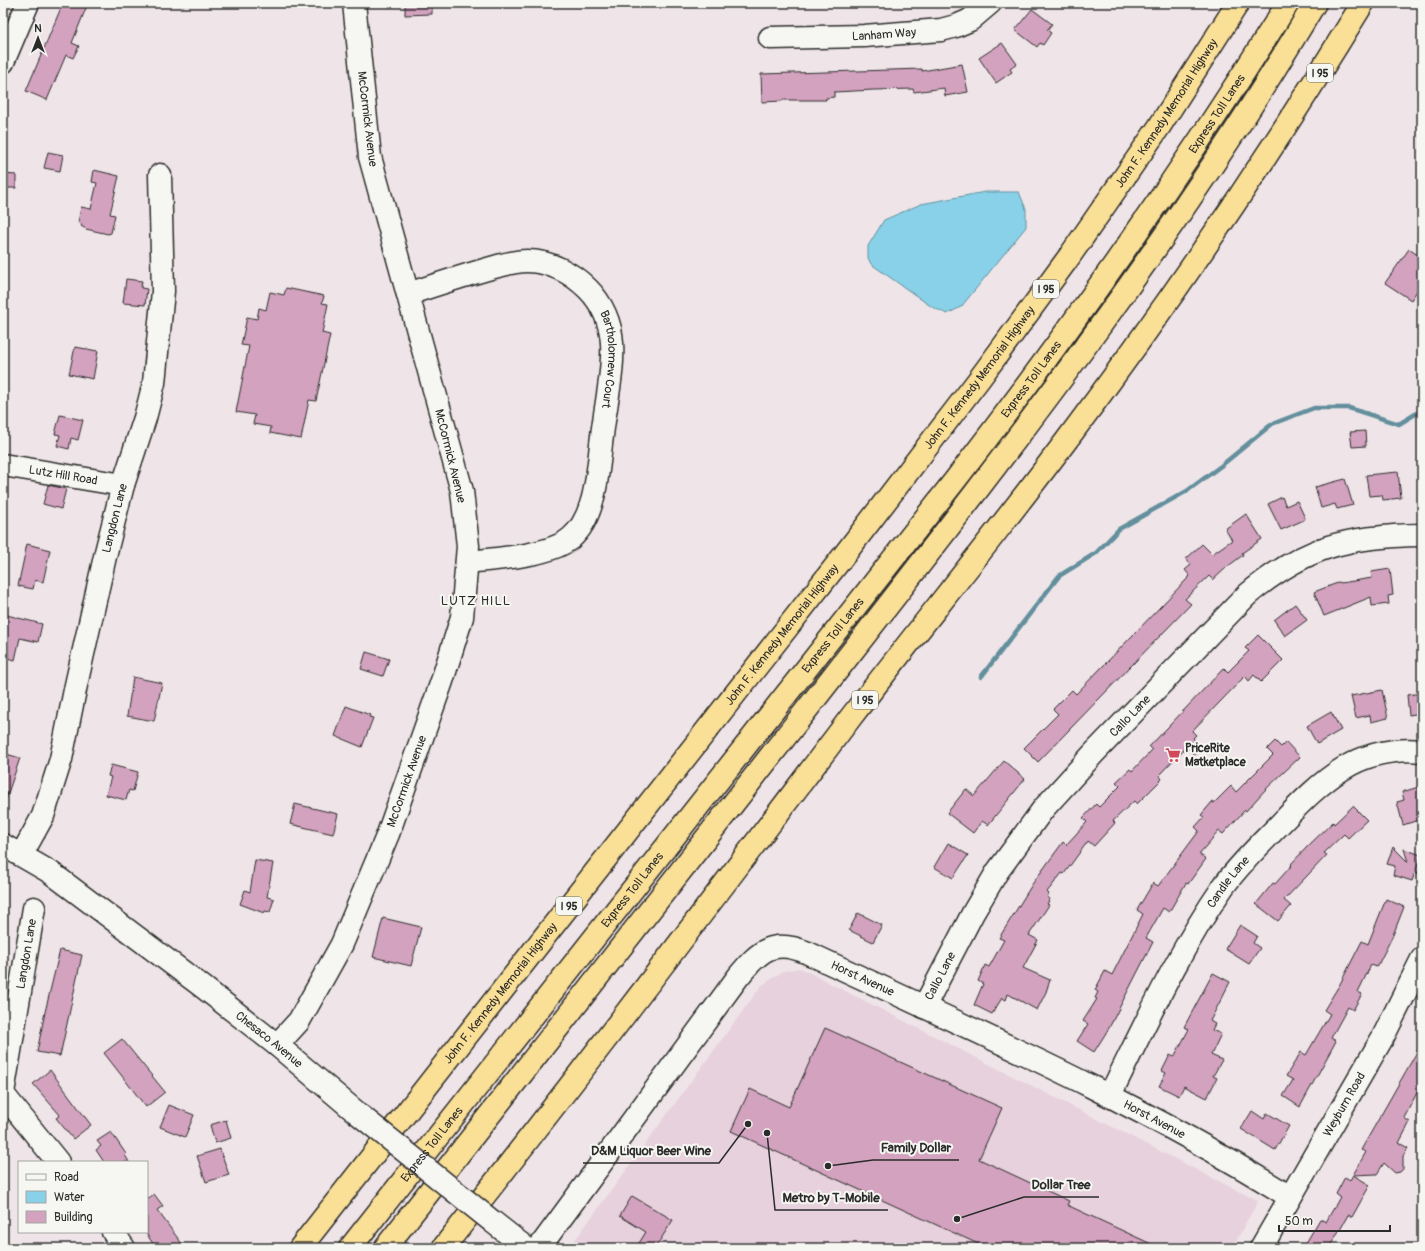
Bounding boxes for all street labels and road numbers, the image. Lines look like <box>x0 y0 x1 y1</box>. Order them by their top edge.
street label: Lanham Way <box>852 24 917 44</box>
street label: John F. Kennedy Memorial Highway <box>1112 36 1221 191</box>
road number: I 95 <box>1307 64 1333 82</box>
street label: McCormick Avenue <box>354 70 380 168</box>
street label: Express Toll Lanes <box>1185 71 1249 156</box>
road number: I 95 <box>1033 280 1059 298</box>
street label: John F. Kennedy Memorial Highway <box>921 303 1038 452</box>
street label: Bartholomew Court <box>597 308 620 410</box>
street label: Express Toll Lanes <box>998 337 1065 421</box>
street label: McCormick Avenue <box>431 407 469 505</box>
street label: Lutz Hill Road <box>28 462 99 488</box>
street label: Langdon Lane <box>99 482 131 554</box>
street label: John F. Kennedy Memorial Highway <box>722 561 842 708</box>
street label: Express Toll Lanes <box>799 594 867 676</box>
road number: I 95 <box>852 691 878 709</box>
street label: Callo Lane <box>1106 692 1154 740</box>
street label: McCormick Avenue <box>384 733 430 829</box>
street label: Express Toll Lanes <box>598 849 667 930</box>
street label: Candle Lane <box>1204 853 1253 911</box>
road number: I 95 <box>556 897 582 915</box>
street label: Langdon Lane <box>13 918 40 990</box>
street label: John F. Kennedy Memorial Highway <box>440 920 560 1067</box>
street label: Callo Lane <box>921 949 959 1003</box>
street label: Horst Avenue <box>829 957 897 999</box>
street label: Chesaco Avenue <box>233 1008 306 1071</box>
street label: Weyburn Road <box>1320 1069 1369 1139</box>
street label: Horst Avenue <box>1121 1097 1188 1142</box>
street label: Express Toll Lanes <box>397 1103 466 1185</box>

